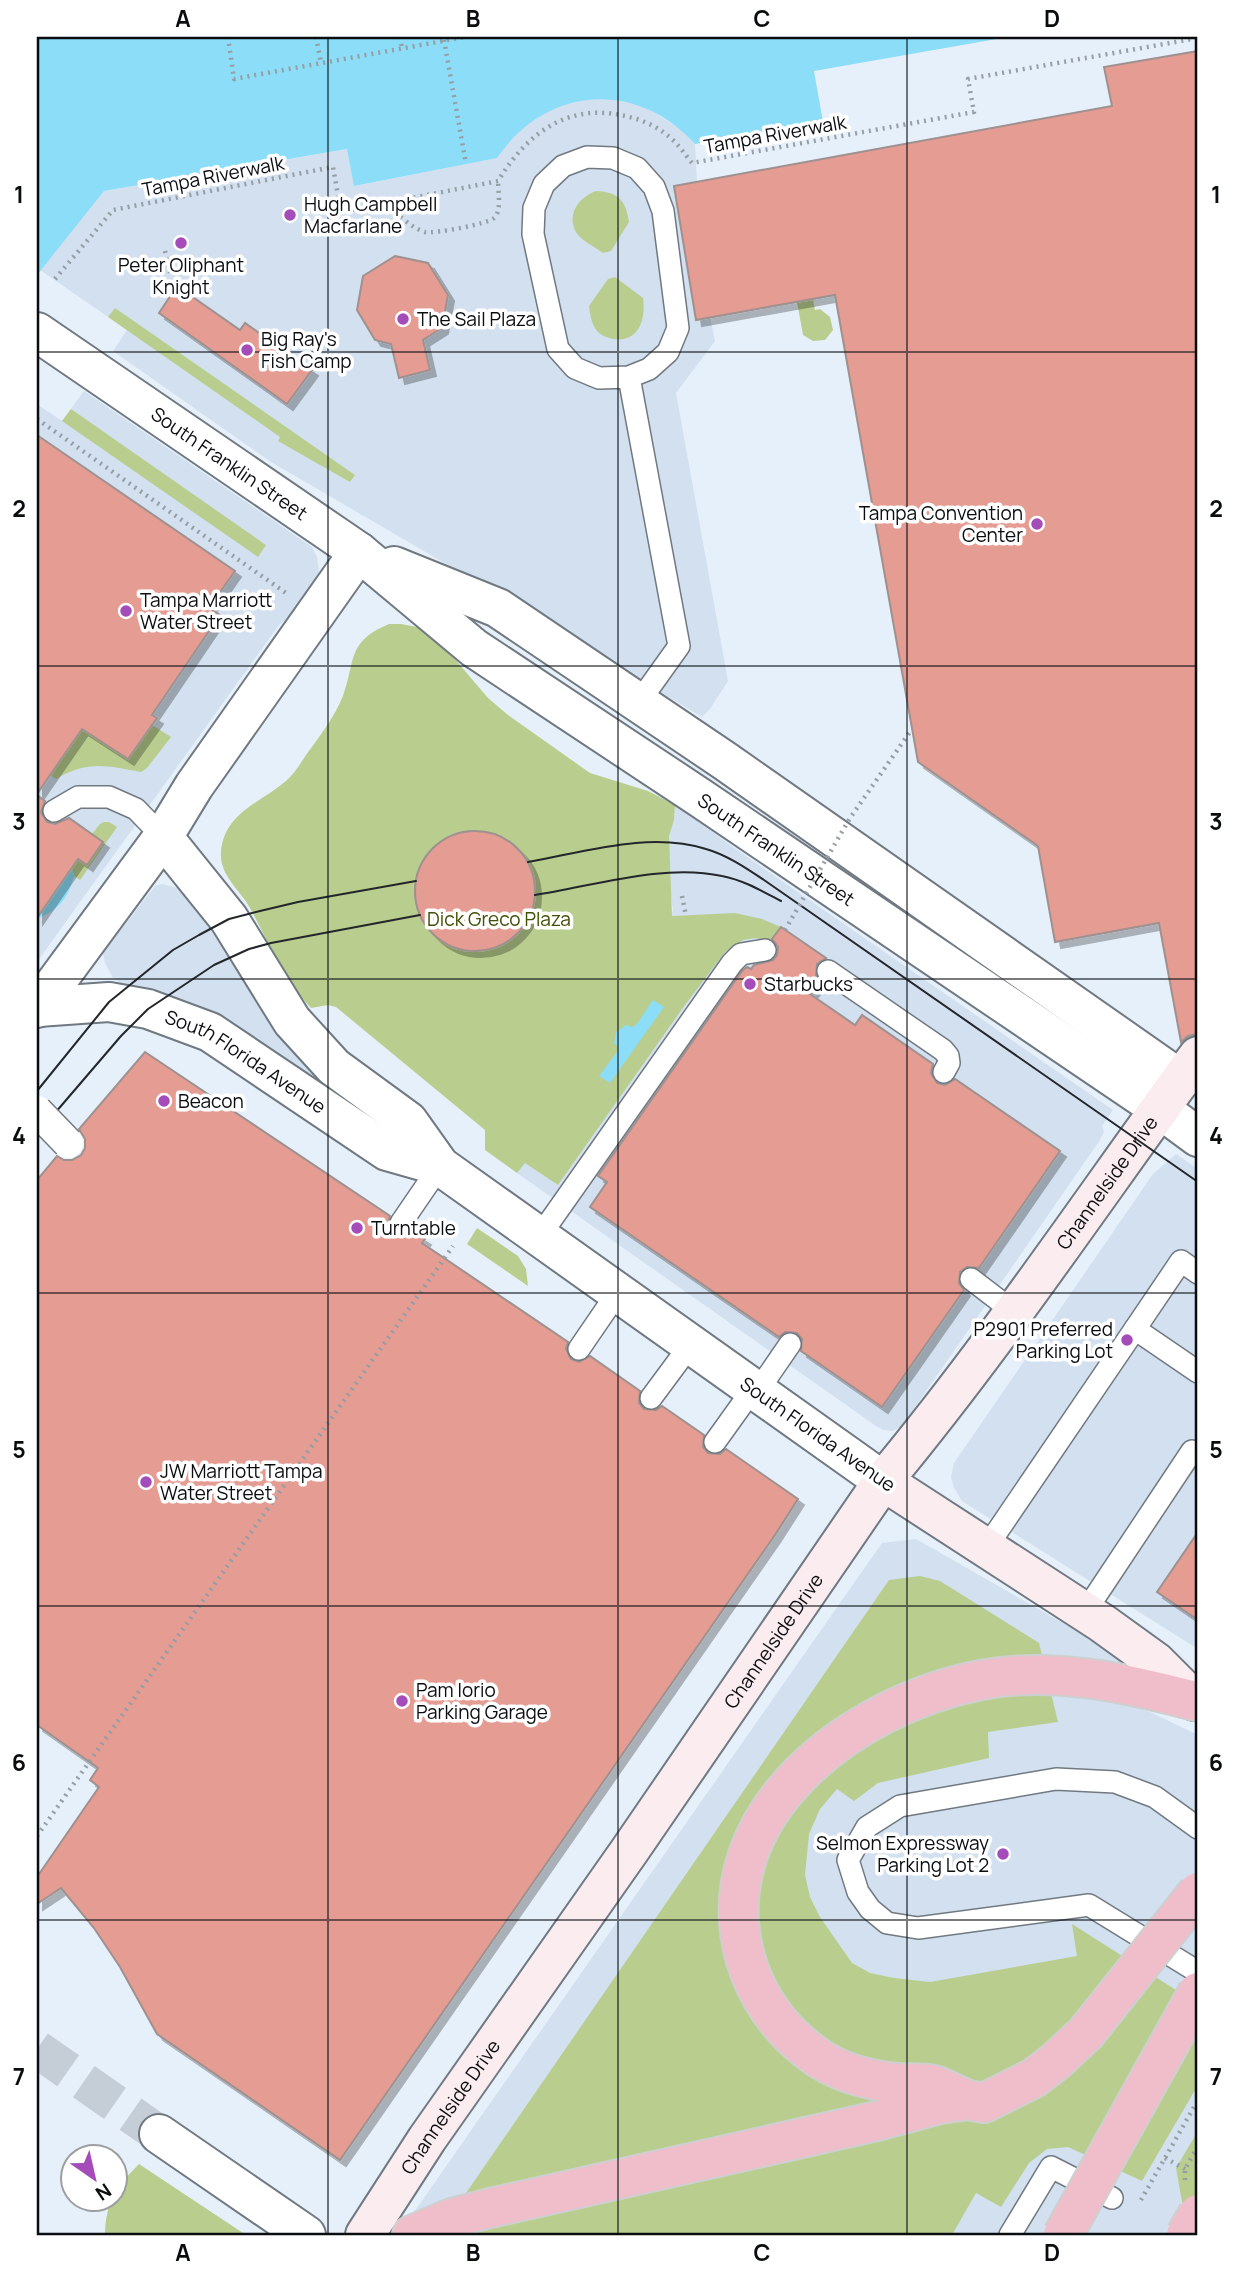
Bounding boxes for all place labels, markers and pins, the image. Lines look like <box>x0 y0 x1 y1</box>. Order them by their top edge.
place label: Hugh Campbell Macfarlane <box>304 191 437 239</box>
marker: Hugh Campbell Macfarlane <box>282 207 298 223</box>
marker: Peter Oliphant Knight <box>173 235 189 251</box>
place label: Peter Oliphant Knight <box>118 252 244 300</box>
place label: The Sail Plaza <box>417 306 536 332</box>
marker: The Sail Plaza <box>395 311 411 327</box>
place label: Big Ray's Fish Camp <box>261 326 352 374</box>
marker: Big Ray's Fish Camp <box>239 342 255 358</box>
place label: Tampa Convention Center <box>859 500 1023 548</box>
marker: Tampa Convention Center <box>1029 516 1045 532</box>
place label: Tampa Marriott Water Street <box>140 587 272 635</box>
marker: Tampa Marriott Water Street <box>118 603 134 619</box>
place label: Starbucks <box>764 971 853 997</box>
marker: Starbucks <box>742 976 758 992</box>
place label: Beacon <box>178 1088 244 1114</box>
marker: Beacon <box>156 1093 172 1109</box>
place label: Turntable <box>371 1215 456 1241</box>
marker: Turntable <box>349 1220 365 1236</box>
place label: P2901 Preferred Parking Lot <box>974 1316 1113 1364</box>
marker: P2901 Preferred Parking Lot <box>1119 1332 1135 1348</box>
place label: JW Marriott Tampa Water Street <box>160 1458 323 1506</box>
marker: JW Marriott Tampa Water Street <box>138 1474 154 1490</box>
place label: Pam Iorio Parking Garage <box>416 1677 548 1725</box>
marker: Pam Iorio Parking Garage <box>394 1693 410 1709</box>
place label: Selmon Expressway Parking Lot 2 <box>816 1830 989 1878</box>
marker: Selmon Expressway Parking Lot 2 <box>995 1846 1011 1862</box>

